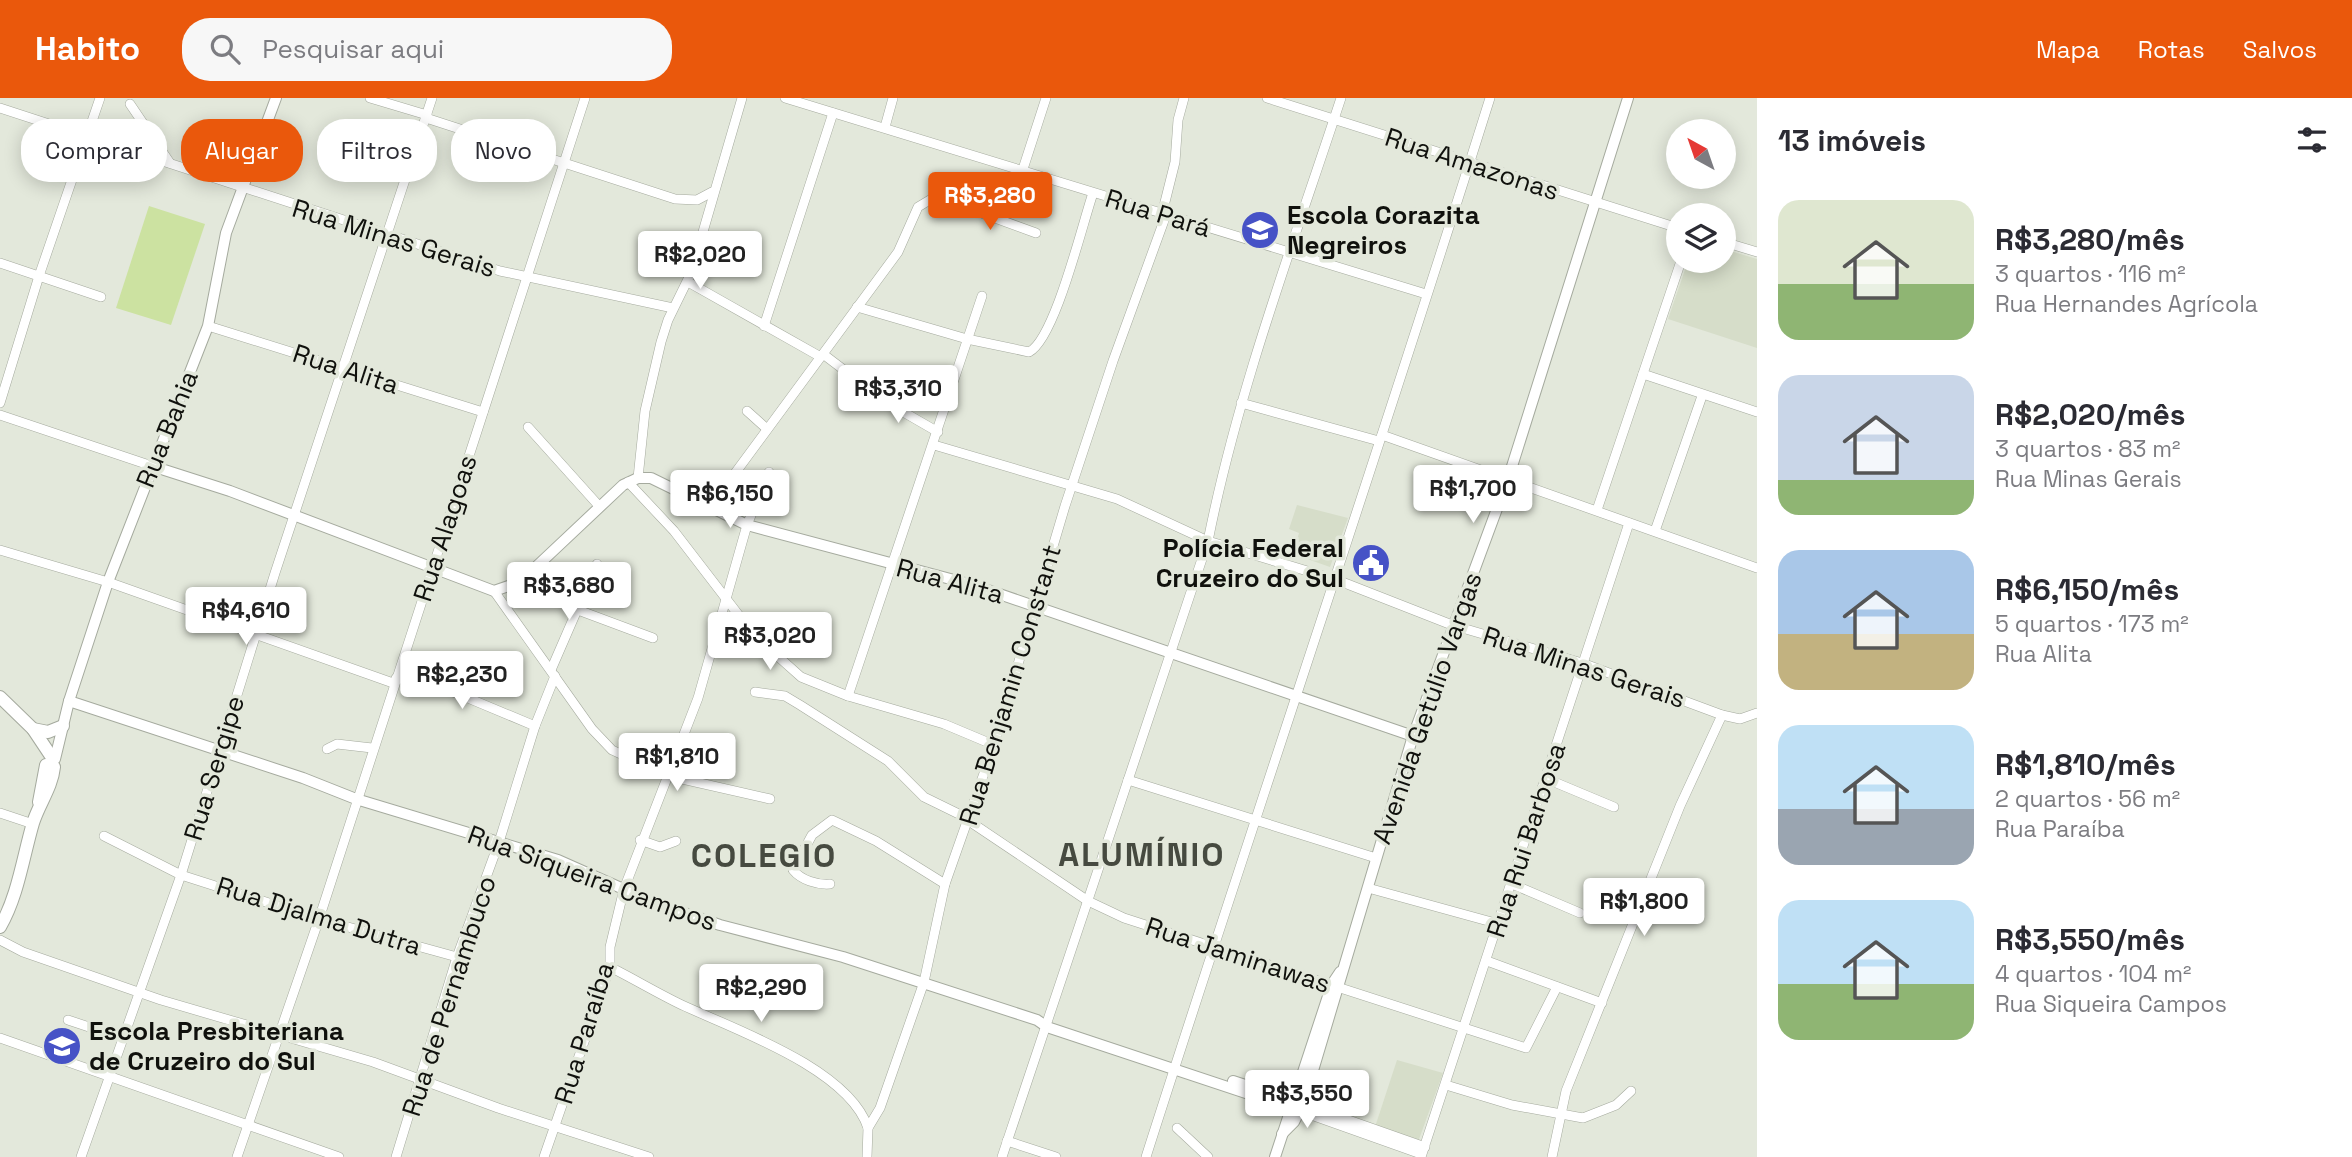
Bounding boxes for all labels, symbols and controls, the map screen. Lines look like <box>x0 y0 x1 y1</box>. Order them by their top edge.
search box <box>182 18 672 81</box>
text: Habito <box>35 28 140 70</box>
icon: search <box>206 30 244 68</box>
text: Pesquisar aqui <box>262 32 444 66</box>
text: Mapa <box>2036 34 2100 65</box>
text: Rotas <box>2138 34 2205 65</box>
text: Salvos <box>2243 34 2317 65</box>
chip: Comprar <box>21 119 167 182</box>
chip: Alugar <box>181 119 303 182</box>
chip: Filtros <box>317 119 437 182</box>
chip: Novo <box>451 119 556 182</box>
north arrow <box>1666 119 1736 189</box>
map controls <box>1666 119 1736 273</box>
street label: Rua Amazonas <box>1381 120 1563 208</box>
text: 13 imóveis <box>1778 121 1926 160</box>
icon: filters <box>2293 121 2331 159</box>
pin: R$3,280 <box>925 172 1055 232</box>
text: R$3,280 <box>944 180 1036 210</box>
street label: Rua Pará <box>1101 181 1215 245</box>
street label: Rua Minas Gerais <box>288 191 500 285</box>
place label: Escola Corazita Negreiros <box>1287 198 1480 262</box>
button: layers <box>1666 203 1736 273</box>
school or university icon: Escola Corazita Negreiros <box>1239 209 1281 251</box>
text: R$3,280/mês <box>1995 220 2185 259</box>
icon: home <box>1834 228 1918 312</box>
pin: R$2,020 <box>635 232 765 291</box>
text: R$2,020 <box>654 239 746 269</box>
text: 3 quartos · 116 m² <box>1995 259 2186 289</box>
text: Rua Hernandes Agrícola <box>1995 289 2258 319</box>
street label: Rua Alita <box>289 336 403 402</box>
street label: Rua Bahia <box>128 365 206 493</box>
pin: R$3,310 <box>833 366 963 425</box>
text: R$3,310 <box>854 373 942 403</box>
text: R$2,020/mês <box>1995 395 2185 434</box>
icon: home <box>1834 403 1918 487</box>
text: 3 quartos · 83 m² <box>1995 434 2181 464</box>
street label: Rua Alagoas <box>405 450 485 606</box>
text: Rua Minas Gerais <box>1995 464 2182 494</box>
pin: R$1,700 <box>1408 466 1538 525</box>
pin: R$6,150 <box>665 470 795 530</box>
text: R$1,700 <box>1429 473 1517 503</box>
text: R$6,150 <box>686 478 774 508</box>
place label: Polícia Federal Cruzeiro do Sul <box>1156 531 1344 595</box>
street label: Rua Benjamin Constant <box>951 541 1069 829</box>
public building icon: Polícia Federal Cruzeiro do Sul <box>1350 542 1392 584</box>
street label: Rua Alita <box>893 550 1007 612</box>
pin: R$3,680 <box>504 562 634 622</box>
street label: Avenida Getúlio Vargas <box>1364 568 1490 848</box>
text: R$3,680 <box>523 570 615 600</box>
text: R$6,150/mês <box>1995 570 2179 609</box>
icon: home <box>1834 578 1918 662</box>
pin: R$4,610 <box>181 588 311 647</box>
text: R$4,610 <box>201 595 291 625</box>
text: 5 quartos · 173 m² <box>1995 609 2189 639</box>
pin: R$3,020 <box>705 612 835 672</box>
street label: Rua Minas Gerais <box>1478 618 1690 716</box>
text: R$3,020 <box>724 620 816 650</box>
text: Rua Alita <box>1995 639 2092 669</box>
pin: R$2,230 <box>397 652 527 711</box>
text: R$2,230 <box>416 659 508 689</box>
street label: Rua Sergipe <box>176 691 252 845</box>
pin: R$1,810 <box>612 734 742 793</box>
street label: Rua Rui Barbosa <box>1479 738 1573 942</box>
text: R$1,810 <box>635 741 719 771</box>
text: R$1,810/mês <box>1995 745 2176 784</box>
icon: home <box>1834 753 1918 837</box>
text: 2 quartos · 56 m² <box>1995 784 2180 814</box>
text: Rua Paraíba <box>1995 814 2125 844</box>
street label: Rua Siqueira Campos <box>463 817 721 939</box>
district label: ALUMÍNIO <box>1058 834 1226 876</box>
district label: COLEGIO <box>691 835 837 877</box>
street label: Rua Djalma Dutra <box>212 869 426 963</box>
street label: Rua de Pernambuco <box>394 872 504 1120</box>
pin: R$1,800 <box>1579 878 1709 938</box>
text: R$1,800 <box>1599 886 1689 916</box>
street label: Rua Jaminawas <box>1141 909 1335 1001</box>
text: R$3,550/mês <box>1995 920 2185 959</box>
icon: home <box>1834 928 1918 1012</box>
street label: Rua Paraíba <box>546 958 622 1108</box>
text: 4 quartos · 104 m² <box>1995 959 2192 989</box>
pin: R$2,290 <box>696 964 826 1024</box>
text: R$2,290 <box>715 972 807 1002</box>
text: Rua Siqueira Campos <box>1995 989 2227 1019</box>
place label: Escola Presbiteriana de Cruzeiro do Sul <box>89 1014 344 1078</box>
school or university icon: Escola Presbiteriana de Cruzeiro do Sul <box>41 1025 83 1067</box>
pin: R$3,550 <box>1242 1070 1372 1130</box>
text: R$3,550 <box>1261 1078 1353 1108</box>

